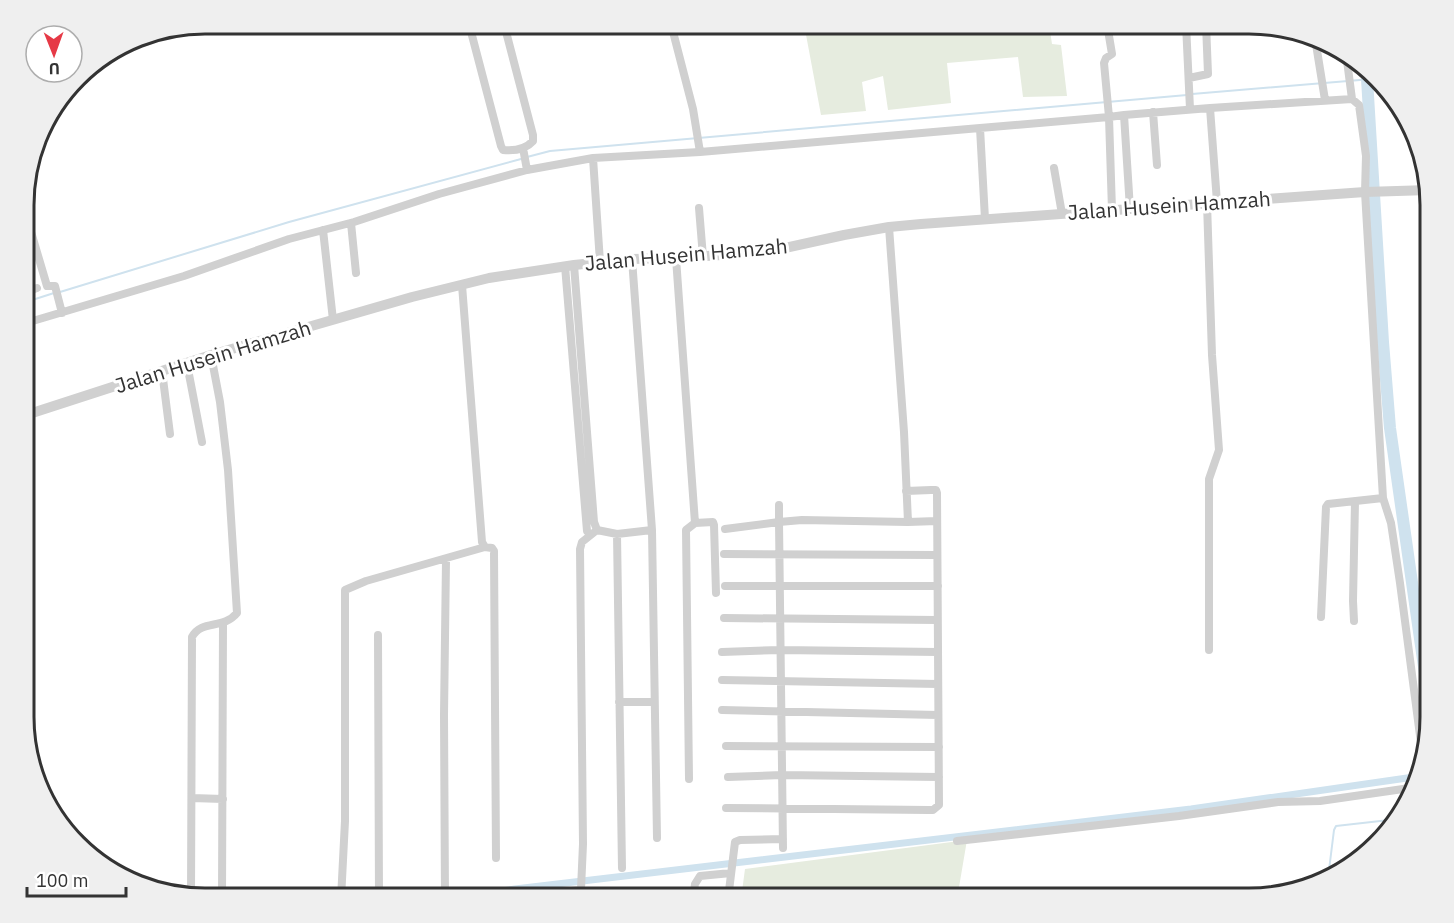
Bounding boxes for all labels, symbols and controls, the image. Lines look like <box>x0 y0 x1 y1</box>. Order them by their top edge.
north arrow <box>24 24 84 84</box>
text: U <box>49 59 60 79</box>
street label: Jalan Husein Hamzah <box>1066 184 1272 226</box>
street label: Jalan Husein Hamzah <box>583 231 789 277</box>
street label: Jalan Husein Hamzah <box>111 313 314 399</box>
scale bar <box>27 860 126 898</box>
text: 100 m <box>36 869 88 892</box>

